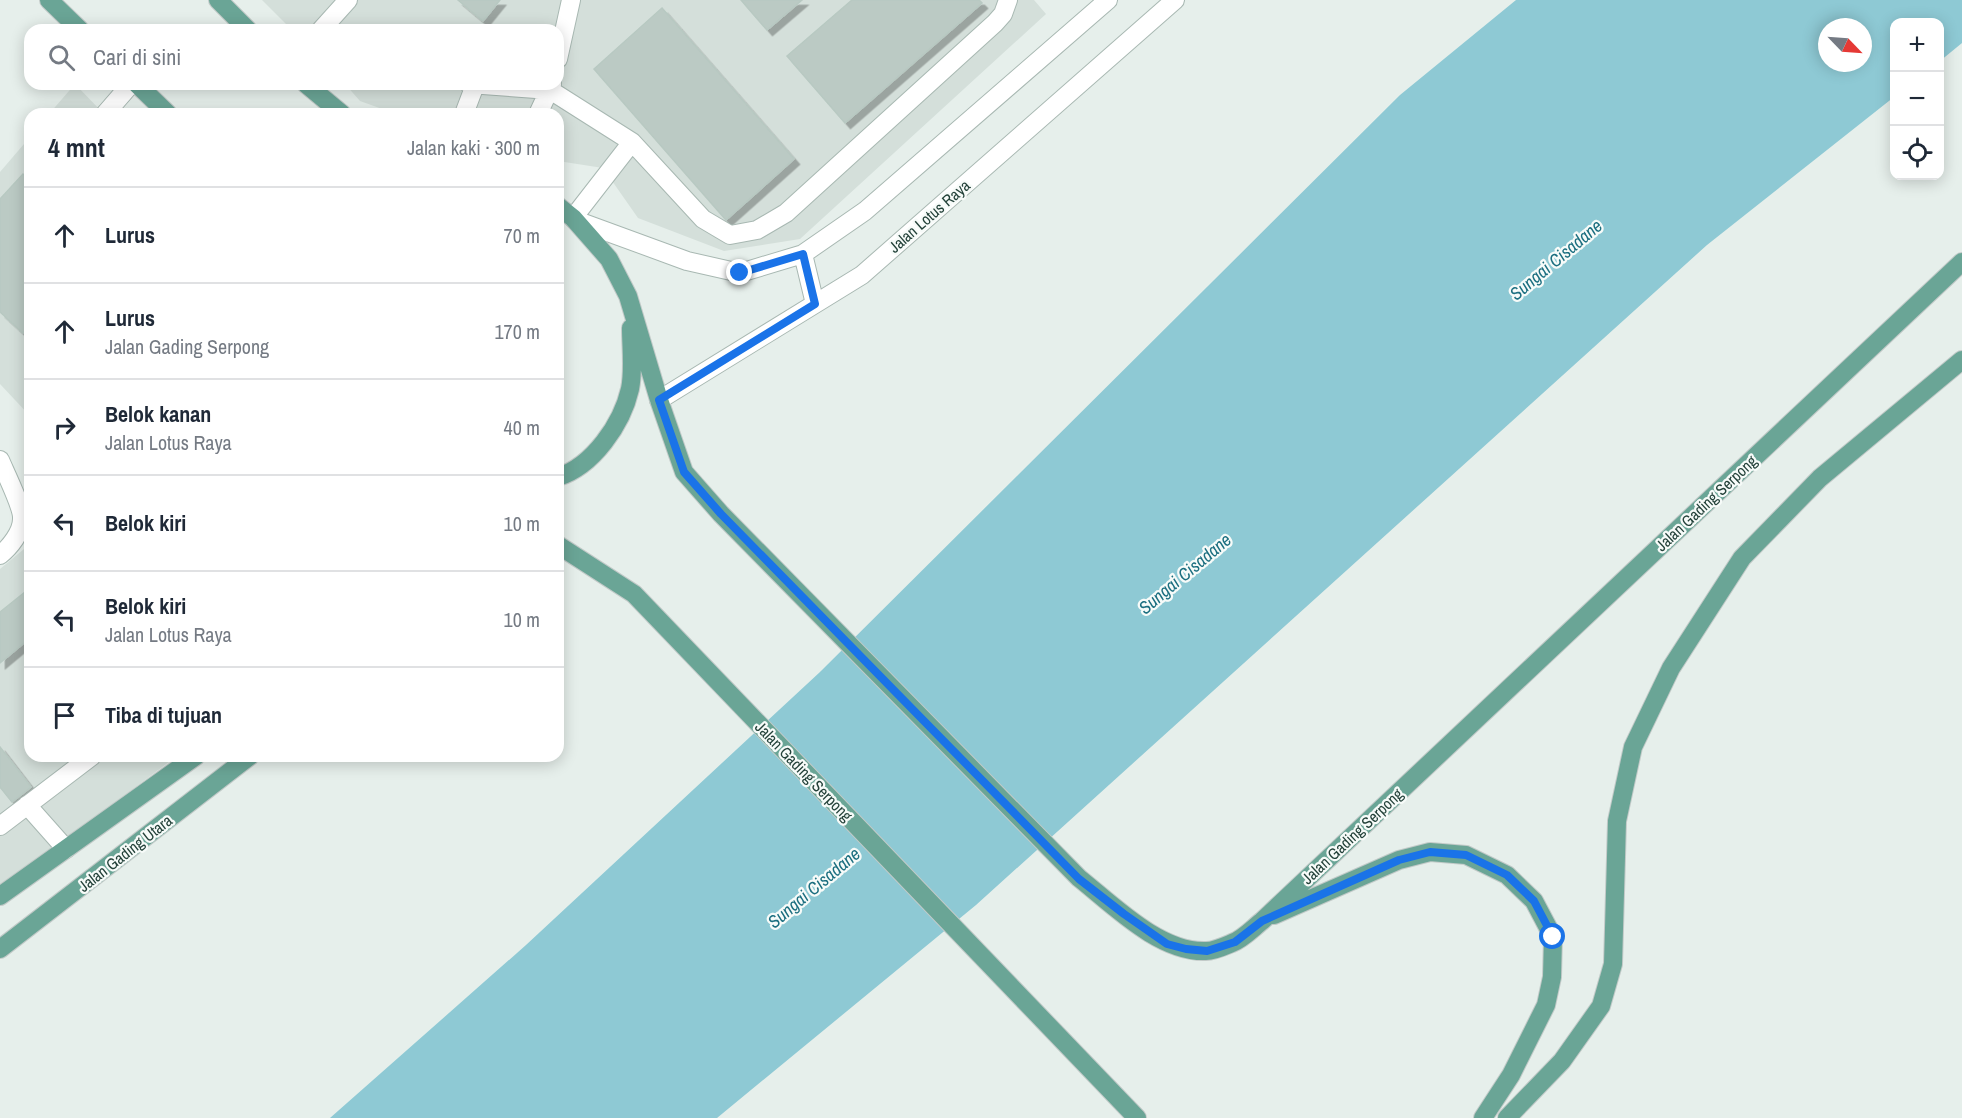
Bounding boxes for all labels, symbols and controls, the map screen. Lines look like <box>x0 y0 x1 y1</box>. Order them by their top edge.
north arrow <box>1818 18 1872 72</box>
map controls <box>1890 18 1944 180</box>
button: + <box>1890 18 1944 72</box>
search box <box>24 24 564 90</box>
icon: search <box>45 41 78 74</box>
text: Cari di sini <box>93 42 181 72</box>
button: − <box>1890 72 1944 126</box>
button: locate <box>1890 126 1944 180</box>
text: 4 mnt <box>48 130 105 165</box>
text: Jalan kaki · 300 m <box>407 134 540 161</box>
street label: Jalan Lotus Raya <box>884 174 975 258</box>
water label: Sungai Cisadane <box>1504 213 1607 306</box>
icon: ahead <box>48 219 81 252</box>
text: Lurus <box>105 220 155 250</box>
text: 70 m <box>504 222 540 249</box>
route end <box>726 259 752 285</box>
text: Lurus <box>105 303 155 333</box>
icon: ahead <box>48 315 81 348</box>
text: 170 m <box>494 318 540 345</box>
text: Jalan Gading Serpong <box>105 333 269 360</box>
text: Belok kanan <box>105 399 211 429</box>
icon: right <box>48 411 81 444</box>
text: 40 m <box>504 414 540 441</box>
text: Jalan Lotus Raya <box>105 429 232 456</box>
street label: Jalan Gading Serpong <box>1650 450 1762 556</box>
icon: left <box>48 507 81 540</box>
text: Belok kiri <box>105 508 186 538</box>
text: 10 m <box>504 510 540 537</box>
water label: Sungai Cisadane <box>1133 527 1236 620</box>
text: Belok kiri <box>105 591 186 621</box>
icon: left <box>48 603 81 636</box>
text: 10 m <box>504 606 540 633</box>
text: Jalan Lotus Raya <box>105 621 232 648</box>
icon: arrive <box>48 699 81 732</box>
text: Tiba di tujuan <box>105 700 222 730</box>
street label: Jalan Gading Serpong <box>750 716 858 826</box>
street label: Jalan Gading Serpong <box>1296 783 1408 889</box>
street label: Jalan Gading Utara <box>73 809 177 897</box>
water label: Sungai Cisadane <box>762 841 865 934</box>
route start <box>1539 923 1565 949</box>

